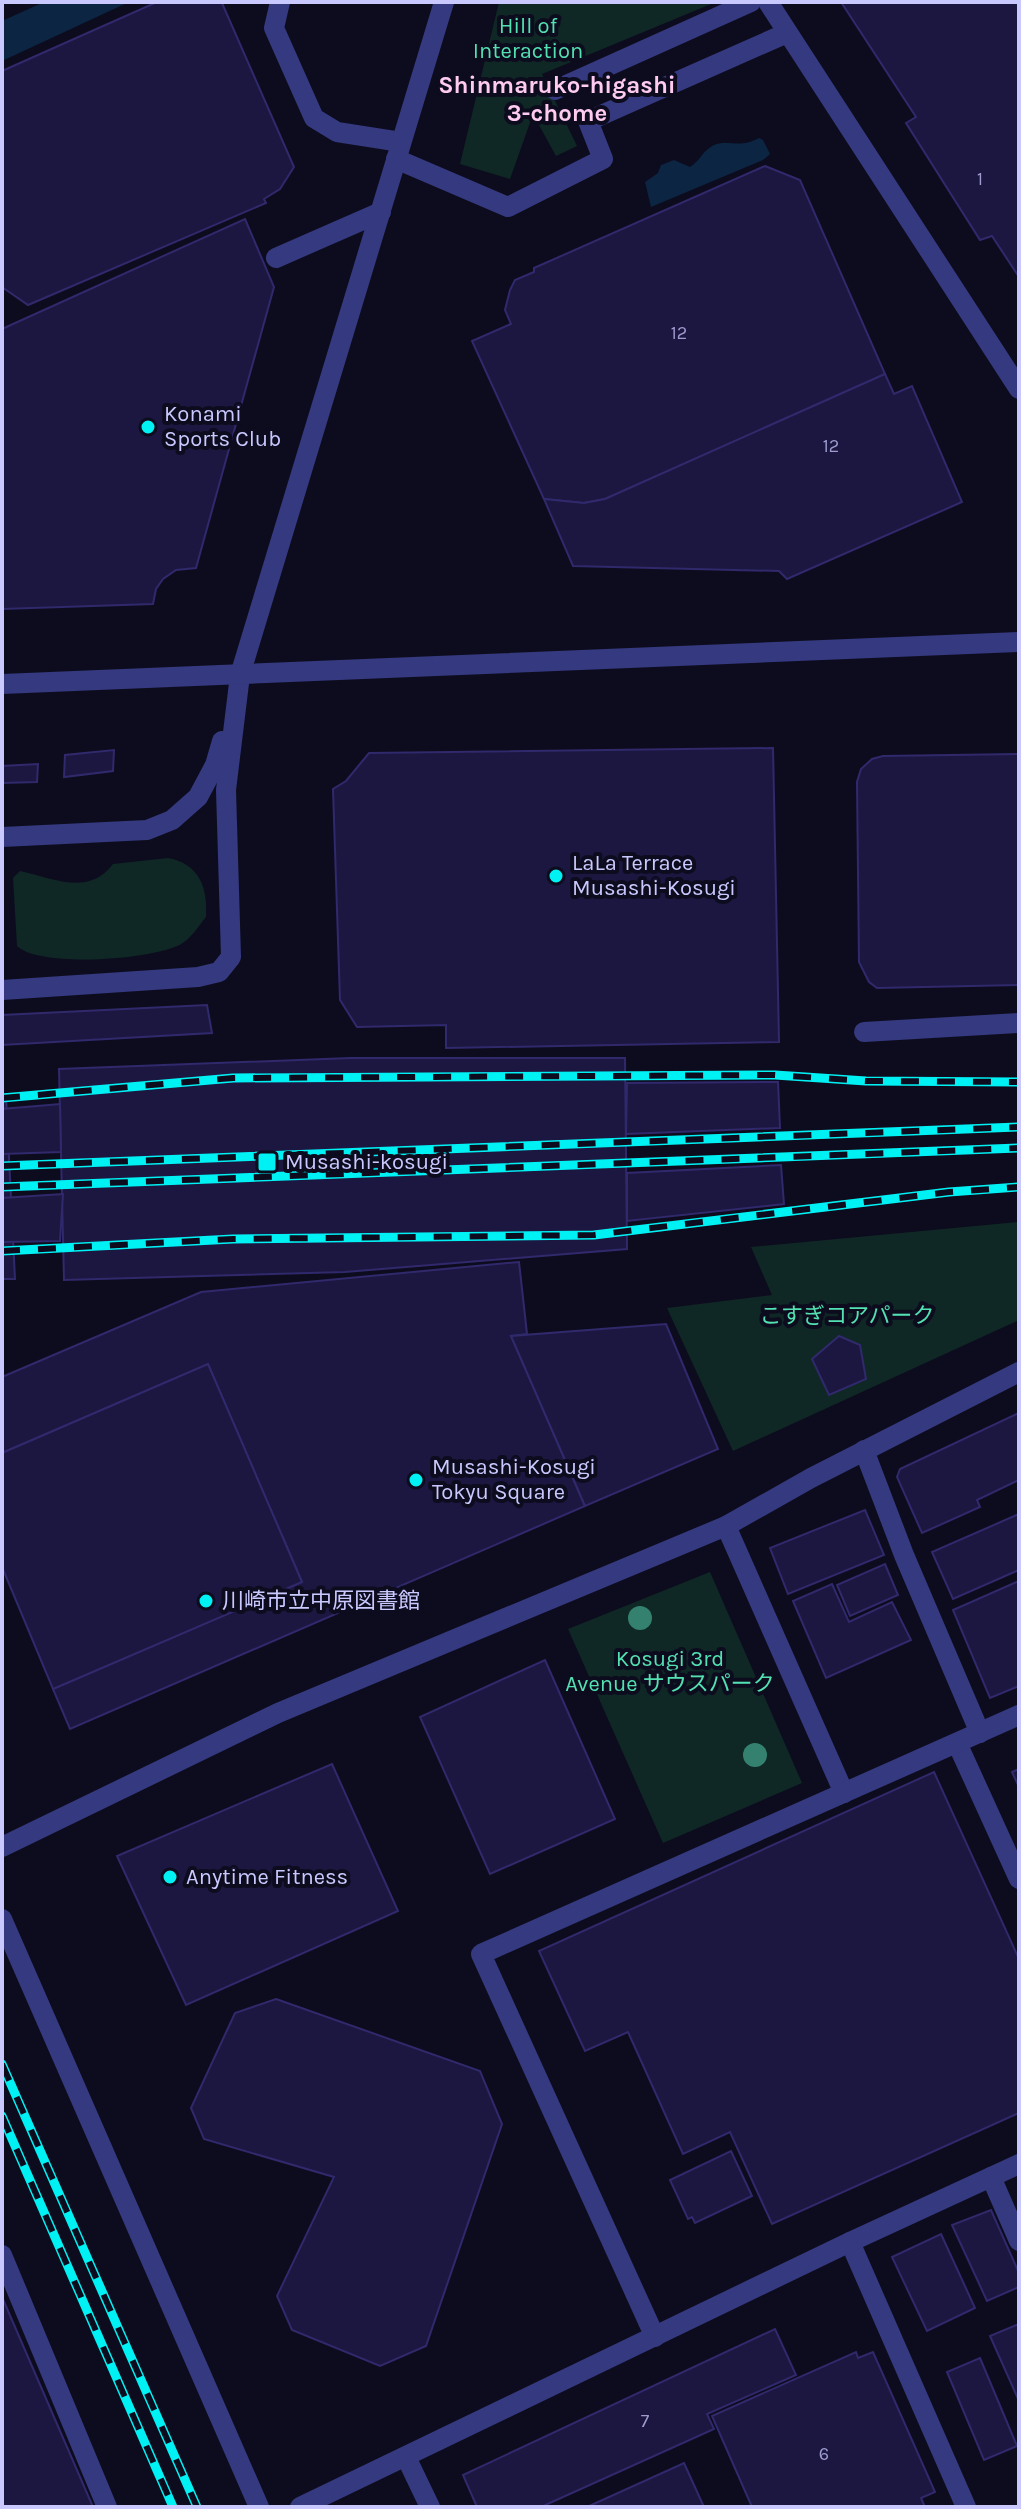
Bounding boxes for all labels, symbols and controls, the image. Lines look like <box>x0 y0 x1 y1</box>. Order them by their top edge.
park label: Hill of Interaction <box>473 13 583 64</box>
district label: Shinmaruko-higashi 3-chome <box>438 71 676 127</box>
house number: 1 <box>977 168 983 190</box>
house number: 12 <box>671 322 687 344</box>
place label: Konami Sports Club <box>164 401 281 452</box>
marker: Konami Sports Club <box>139 418 157 436</box>
house number: 12 <box>823 435 839 457</box>
place label: LaLa Terrace Musashi-Kosugi <box>572 850 736 901</box>
marker: LaLa Terrace Musashi-Kosugi <box>547 867 565 885</box>
place label: Musashi-kosugi <box>285 1149 448 1175</box>
marker: Musashi-kosugi <box>256 1151 278 1173</box>
park label: こすぎコアパーク <box>759 1303 935 1329</box>
place label: Musashi-Kosugi Tokyu Square <box>432 1454 596 1505</box>
marker: Musashi-Kosugi Tokyu Square <box>407 1471 425 1489</box>
place label: 川崎市立中原図書館 <box>222 1588 420 1614</box>
marker: 川崎市立中原図書館 <box>197 1592 215 1610</box>
park label: Kosugi 3rd Avenue サウスパーク <box>565 1646 775 1697</box>
place label: Anytime Fitness <box>186 1864 348 1890</box>
marker: Anytime Fitness <box>161 1868 179 1886</box>
house number: 7 <box>641 2410 650 2432</box>
house number: 6 <box>819 2443 829 2465</box>

